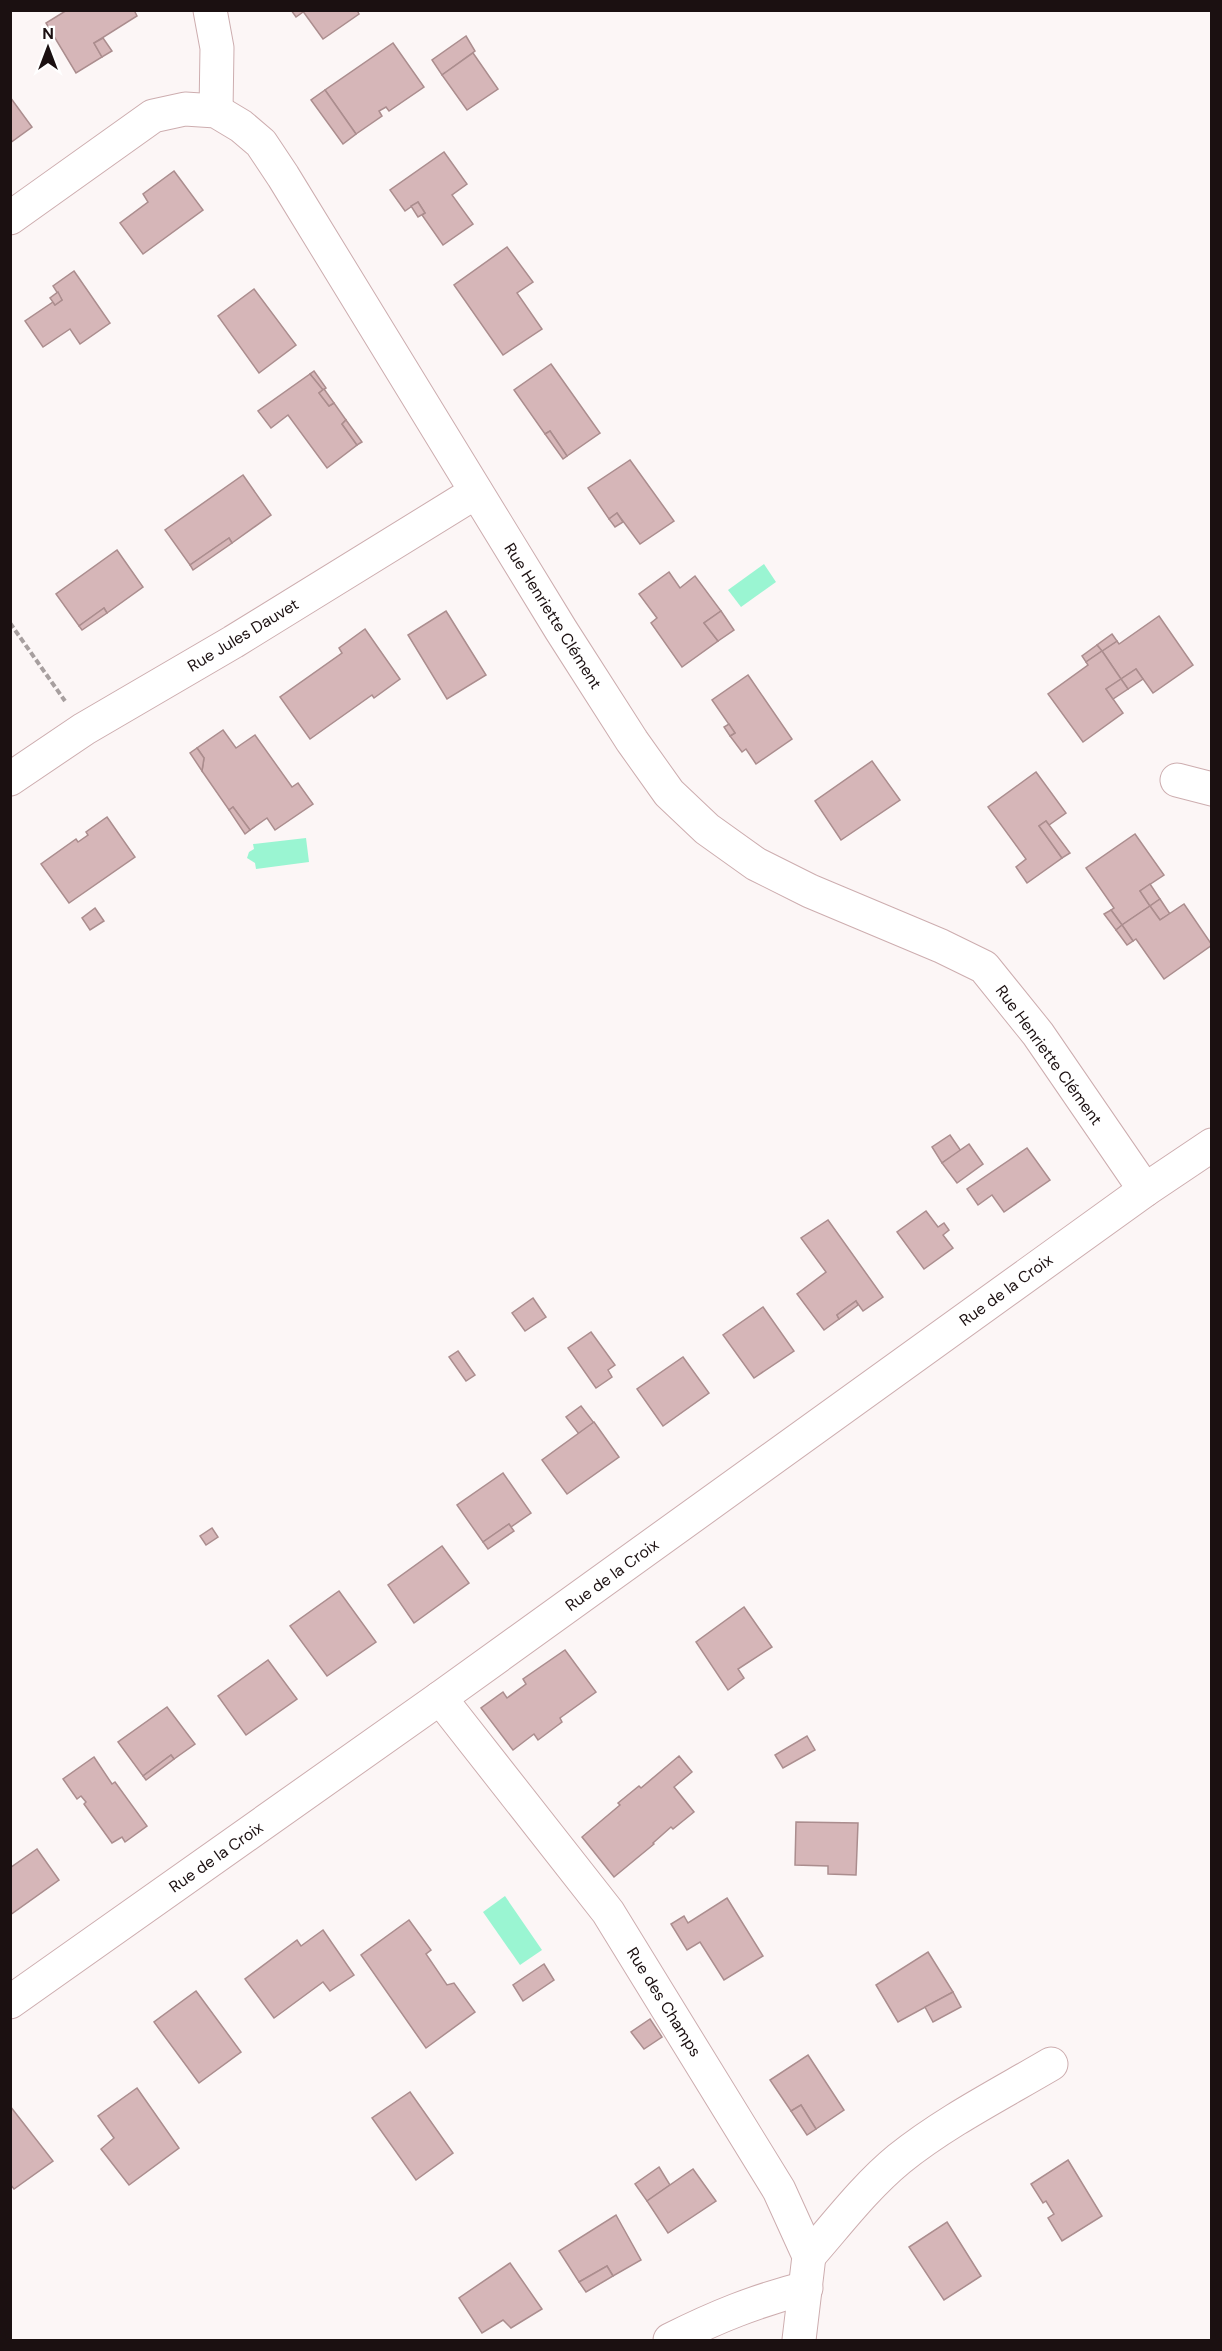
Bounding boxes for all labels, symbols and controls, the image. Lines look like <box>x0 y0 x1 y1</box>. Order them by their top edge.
north arrow <box>18 18 78 78</box>
text: N <box>42 23 54 44</box>
street label: Rue Henriette Clément <box>499 539 607 693</box>
street label: Rue Jules Dauvet <box>184 594 302 676</box>
street label: Rue Henriette Clément <box>991 981 1107 1129</box>
street label: Rue de la Croix <box>955 1249 1057 1331</box>
street label: Rue de la Croix <box>561 1534 663 1616</box>
street label: Rue de la Croix <box>165 1817 267 1897</box>
street label: Rue des Champs <box>622 1943 706 2061</box>

